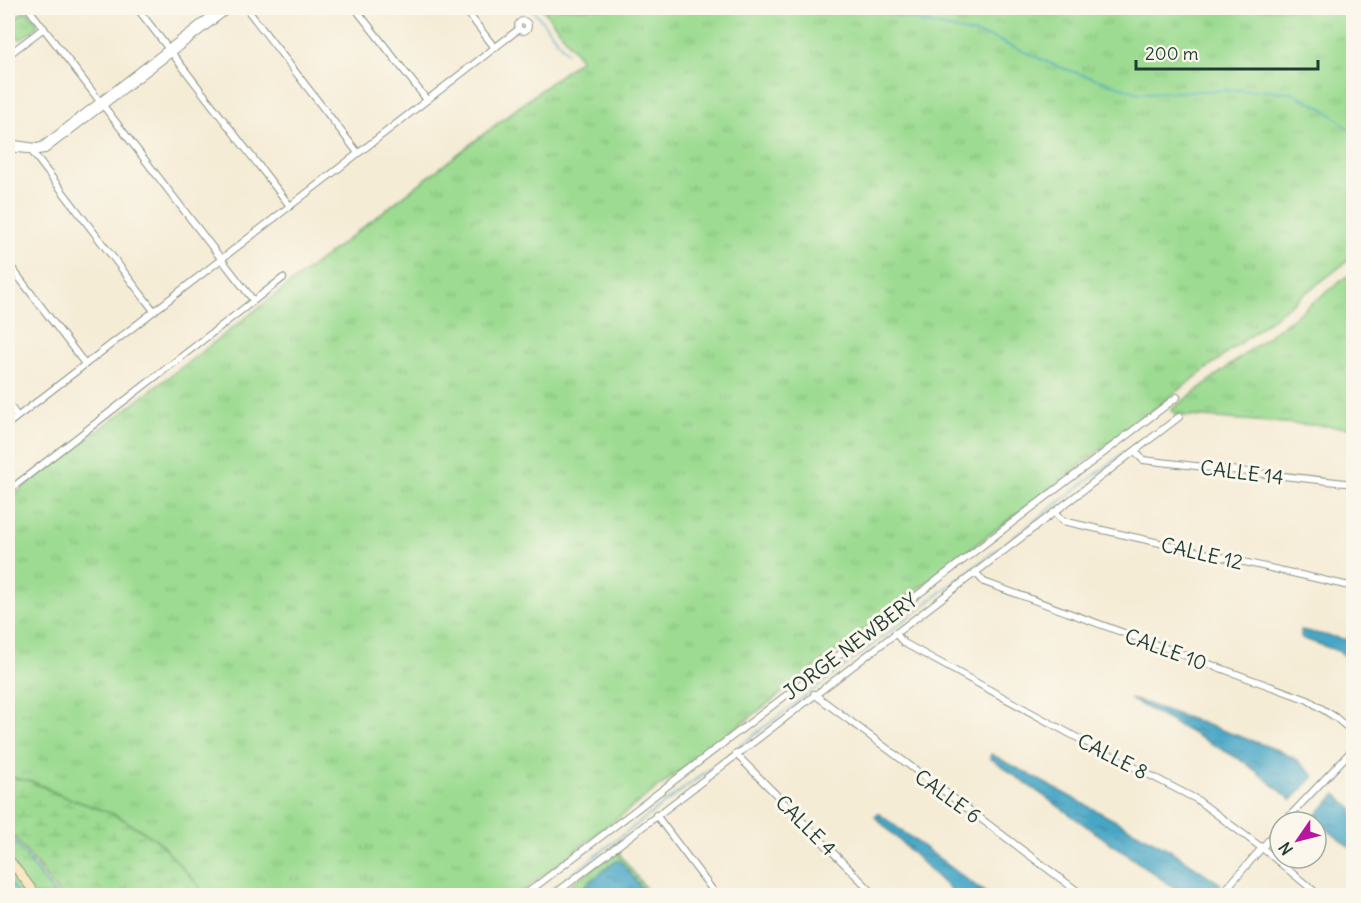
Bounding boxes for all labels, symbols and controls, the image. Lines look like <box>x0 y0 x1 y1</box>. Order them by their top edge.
scale bar <box>1136 33 1318 71</box>
text: 200 m <box>1145 42 1199 65</box>
street label: CALLE 14 <box>1199 454 1285 490</box>
street label: CALLE 12 <box>1159 531 1245 575</box>
street label: JORGE NEWBERY <box>778 587 922 705</box>
street label: CALLE 10 <box>1122 623 1210 675</box>
street label: CALLE 8 <box>1074 728 1152 784</box>
street label: CALLE 6 <box>910 764 986 828</box>
street label: CALLE 4 <box>770 789 842 861</box>
north arrow <box>1268 810 1328 870</box>
text: N <box>1274 838 1297 859</box>

